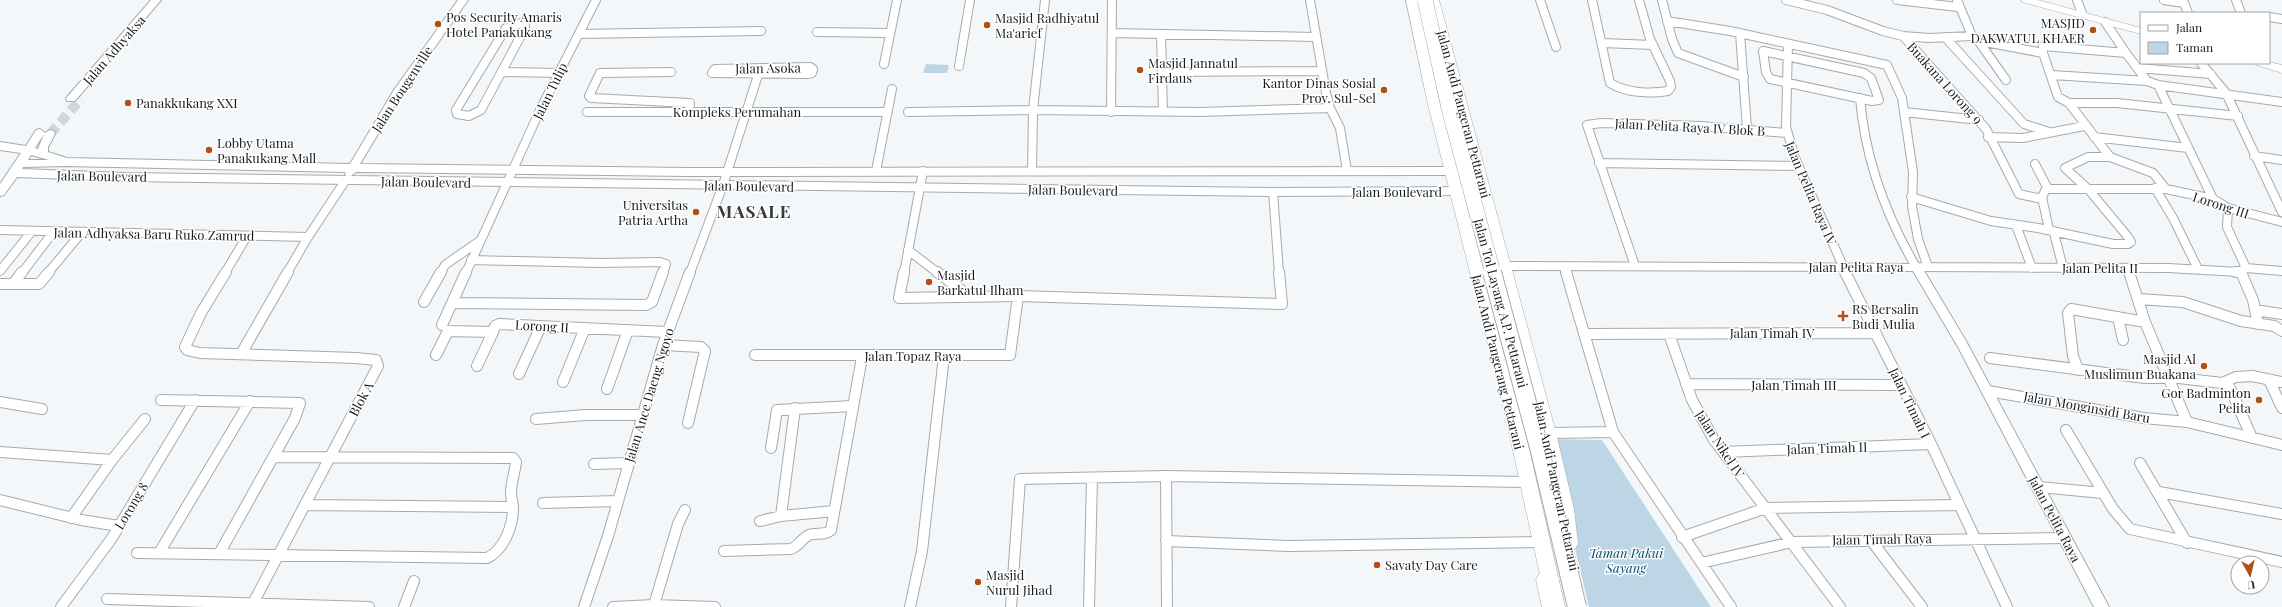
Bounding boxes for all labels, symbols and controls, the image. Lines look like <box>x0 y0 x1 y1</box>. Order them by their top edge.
place label: Pos Security Amaris Hotel Panakukang <box>446 8 562 40</box>
place label: Masjid Radhiyatul Ma'arief <box>995 9 1100 41</box>
street label: Jalan Adhyaksa <box>78 11 149 89</box>
legend <box>2140 12 2270 64</box>
place label: MASJID DAKWATUL KHAER <box>1970 14 2086 46</box>
marker: Pos Security Amaris Hotel Panakukang <box>433 19 443 29</box>
text: Jalan <box>2175 19 2202 35</box>
marker: Masjid Radhiyatul Ma'arief <box>982 20 992 30</box>
marker: MASJID DAKWATUL KHAER <box>2088 25 2098 35</box>
street label: Jalan Andi Pangeran Pettarani <box>1434 27 1495 200</box>
street label: Buakana Lorong 9 <box>1904 38 1987 127</box>
text: Taman <box>2176 39 2213 55</box>
street label: Jalan Bougenville <box>367 42 436 136</box>
place label: Masjid Jannatul Firdaus <box>1148 54 1238 86</box>
street label: Jalan Asoka <box>734 58 801 77</box>
street label: Jalan Tulip <box>528 60 571 123</box>
marker: Masjid Jannatul Firdaus <box>1135 65 1145 75</box>
place label: Kantor Dinas Sosial Prov. Sul-Sel <box>1262 74 1376 106</box>
marker: Kantor Dinas Sosial Prov. Sul-Sel <box>1379 85 1389 95</box>
place label: Panakkukang XXI <box>136 94 238 111</box>
marker: Panakkukang XXI <box>123 98 133 108</box>
street label: Kompleks Perumahan <box>673 103 801 120</box>
street label: Jalan Pelita Raya IV Blok B <box>1613 114 1766 139</box>
place label: Lobby Utama Panakukang Mall <box>217 134 317 166</box>
street label: Jalan Pelita Raya IV <box>1782 138 1841 248</box>
marker: Lobby Utama Panakukang Mall <box>204 145 214 155</box>
street label: Jalan Boulevard <box>56 166 148 185</box>
street label: Jalan Boulevard <box>380 172 472 191</box>
street label: Jalan Boulevard <box>703 176 795 195</box>
street label: Jalan Boulevard <box>1027 180 1119 199</box>
street label: Jalan Boulevard <box>1351 183 1443 200</box>
street label: Lorong III <box>2191 187 2252 222</box>
place label: Universitas Patria Artha <box>618 196 689 228</box>
district label: MASALE <box>717 200 791 222</box>
marker: Universitas Patria Artha <box>691 207 701 217</box>
street label: Jalan Tol Layang A.P. Pettarani <box>1470 215 1532 390</box>
street label: Jalan Adhyaksa Baru Ruko Zamrud <box>52 223 255 244</box>
street label: Jalan Pelita Raya <box>1807 258 1904 275</box>
street label: Jalan Pelita II <box>2061 259 2138 276</box>
place label: Masjid Barkatul Ilham <box>937 266 1024 298</box>
street label: Jalan Andi Pangerang Pettarani <box>1468 272 1529 451</box>
marker: Masjid Barkatul Ilham <box>924 277 934 287</box>
place label: RS Bersalin Budi Mulia <box>1852 300 1919 332</box>
marker: RS Bersalin Budi Mulia <box>1837 310 1849 322</box>
street label: Lorong II <box>515 316 569 335</box>
street label: Jalan Timah IV <box>1729 324 1815 341</box>
street label: Jalan Ance Daeng Ngoyo <box>620 326 677 465</box>
street label: Jalan Topaz Raya <box>863 347 962 364</box>
place label: Masjid Al Muslimun Buakana <box>2084 350 2197 382</box>
marker: Masjid Al Muslimun Buakana <box>2199 361 2209 371</box>
street label: Jalan Timah I <box>1886 364 1935 441</box>
street label: Jalan Timah III <box>1750 376 1837 393</box>
street label: Blok A <box>344 378 377 419</box>
place label: Gor Badminton Pelita <box>2161 384 2252 416</box>
street label: Jalan Monginsidi Baru <box>2022 387 2152 426</box>
marker: Gor Badminton Pelita <box>2254 395 2264 405</box>
street label: Jalan Andi Pangeran Pettarani <box>1531 399 1584 572</box>
street label: Jalan Nikel IV <box>1692 406 1749 481</box>
street label: Jalan Timah II <box>1785 438 1868 457</box>
street label: Jalan Pelita Raya <box>2025 472 2086 565</box>
street label: Lorong 8 <box>110 479 151 532</box>
street label: Jalan Timah Raya <box>1831 529 1933 548</box>
park label: Taman Pakui Sayang <box>1589 544 1664 576</box>
north arrow <box>2230 555 2270 595</box>
place label: Savaty Day Care <box>1385 556 1478 573</box>
marker: Savaty Day Care <box>1372 560 1382 570</box>
place label: Masjid Nurul Jihad <box>986 566 1053 598</box>
marker: Masjid Nurul Jihad <box>973 577 983 587</box>
text: U <box>2246 577 2256 593</box>

